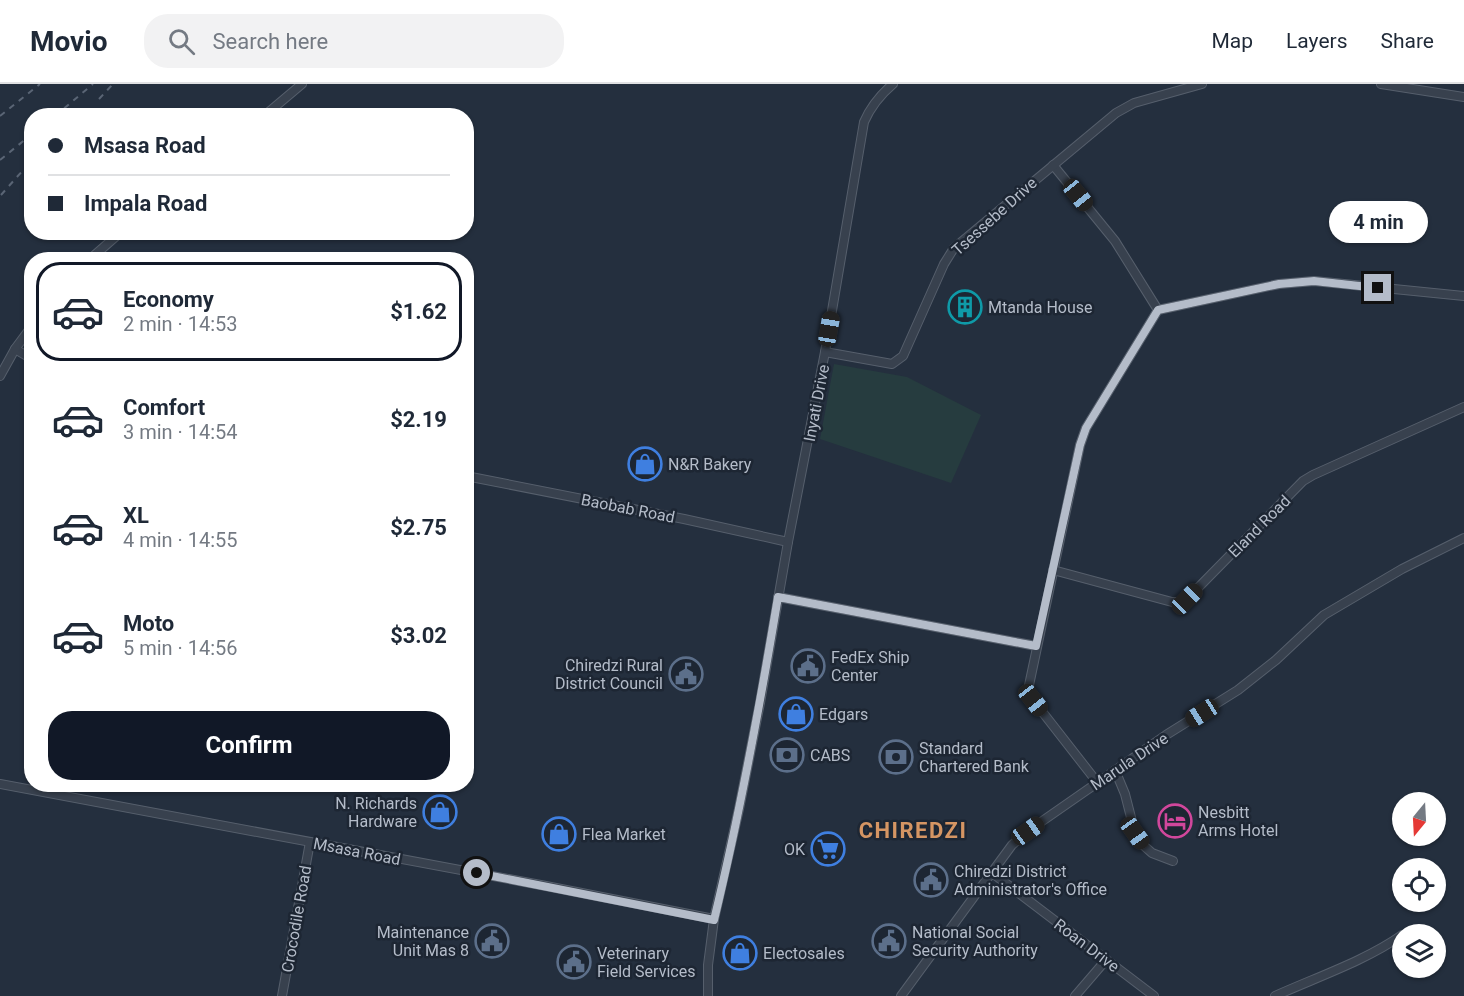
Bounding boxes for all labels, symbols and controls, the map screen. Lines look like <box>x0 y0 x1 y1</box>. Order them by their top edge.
search box <box>144 14 564 68</box>
text: Movio <box>30 25 108 58</box>
icon: search <box>165 25 198 58</box>
text: Search here <box>213 29 328 54</box>
text: Map <box>1211 29 1253 53</box>
text: Layers <box>1286 29 1347 53</box>
text: Share <box>1380 29 1434 53</box>
text: Msasa Road <box>84 133 206 158</box>
street label: Tsessebe Drive <box>948 173 1041 259</box>
car <box>1060 175 1096 215</box>
text: Impala Road <box>84 191 207 216</box>
callout: 4 min <box>1328 201 1428 243</box>
text: 4 min <box>1353 210 1404 234</box>
route end <box>1364 274 1391 301</box>
icon: car <box>51 285 105 339</box>
text: Economy <box>123 287 214 312</box>
building icon: Mtanda House <box>947 289 983 325</box>
place label: Mtanda House <box>988 298 1093 317</box>
text: $1.62 <box>390 299 447 324</box>
car <box>817 310 841 348</box>
text: 2 min · 14:53 <box>123 312 238 336</box>
street label: Inyati Drive <box>800 363 833 443</box>
icon: car <box>51 393 105 447</box>
text: Comfort <box>123 395 205 420</box>
text: $2.19 <box>390 407 447 432</box>
text: 3 min · 14:54 <box>123 420 238 444</box>
shop icon: N&R Bakery <box>627 446 663 482</box>
place label: N&R Bakery <box>668 455 752 474</box>
street label: Baobab Road <box>579 490 676 527</box>
street label: Eland Road <box>1224 491 1294 561</box>
icon: car <box>51 501 105 555</box>
text: XL <box>123 503 149 528</box>
text: $2.75 <box>390 515 447 540</box>
text: 4 min · 14:55 <box>123 528 238 552</box>
car <box>1168 580 1206 618</box>
icon: car <box>51 609 105 663</box>
text: Moto <box>123 611 174 636</box>
text: $3.02 <box>390 623 447 648</box>
text: 5 min · 14:56 <box>123 636 238 660</box>
public building icon: FedEx Ship Center <box>790 648 826 684</box>
place label: FedEx Ship Center <box>831 648 909 685</box>
place label: Chiredzi Rural District Council <box>555 656 663 693</box>
public building icon: Chiredzi Rural District Council <box>668 656 704 692</box>
car <box>1015 680 1051 720</box>
shop icon: Edgars <box>778 696 814 732</box>
car <box>1182 696 1222 730</box>
place label: Edgars <box>819 705 868 724</box>
button: Confirm <box>48 711 450 780</box>
street label: Marula Drive <box>1087 729 1172 794</box>
bank icon: CABS <box>769 737 805 773</box>
bank icon: Standard Chartered Bank <box>878 739 914 775</box>
place label: Standard Chartered Bank <box>919 739 1030 776</box>
place label: CABS <box>810 746 850 765</box>
north arrow <box>1392 792 1446 846</box>
map controls <box>1392 792 1446 978</box>
place label: N. Richards Hardware <box>335 794 417 831</box>
shop icon: N. Richards Hardware <box>422 794 458 830</box>
hotel icon: Nesbitt Arms Hotel <box>1157 803 1193 839</box>
place label: Nesbitt Arms Hotel <box>1198 803 1278 840</box>
car <box>1008 813 1048 849</box>
car <box>1117 813 1153 853</box>
shop icon: Flea Market <box>541 816 577 852</box>
district label: CHIREDZI <box>859 818 967 843</box>
place label: Flea Market <box>582 825 666 844</box>
supermarket icon: OK <box>810 831 846 867</box>
street label: Msasa Road <box>312 834 402 869</box>
place label: OK <box>784 840 806 859</box>
button: locate <box>1392 858 1446 912</box>
route start <box>463 859 490 886</box>
public building icon: Chiredzi District Administrator's Office <box>913 862 949 898</box>
place label: Chiredzi District Administrator's Office <box>954 862 1107 899</box>
street label: Crocodile Road <box>278 864 315 974</box>
street label: Roan Drive <box>1050 915 1123 976</box>
place label: Maintenance Unit Mas 8 <box>377 923 469 960</box>
public building icon: Maintenance Unit Mas 8 <box>474 923 510 959</box>
public building icon: National Social Security Authority <box>871 923 907 959</box>
place label: National Social Security Authority <box>912 923 1038 960</box>
button: layers <box>1392 924 1446 978</box>
shop icon: Electosales <box>722 935 758 971</box>
public building icon: Veterinary Field Services <box>556 944 592 980</box>
place label: Veterinary Field Services <box>597 944 695 981</box>
place label: Electosales <box>763 944 845 963</box>

